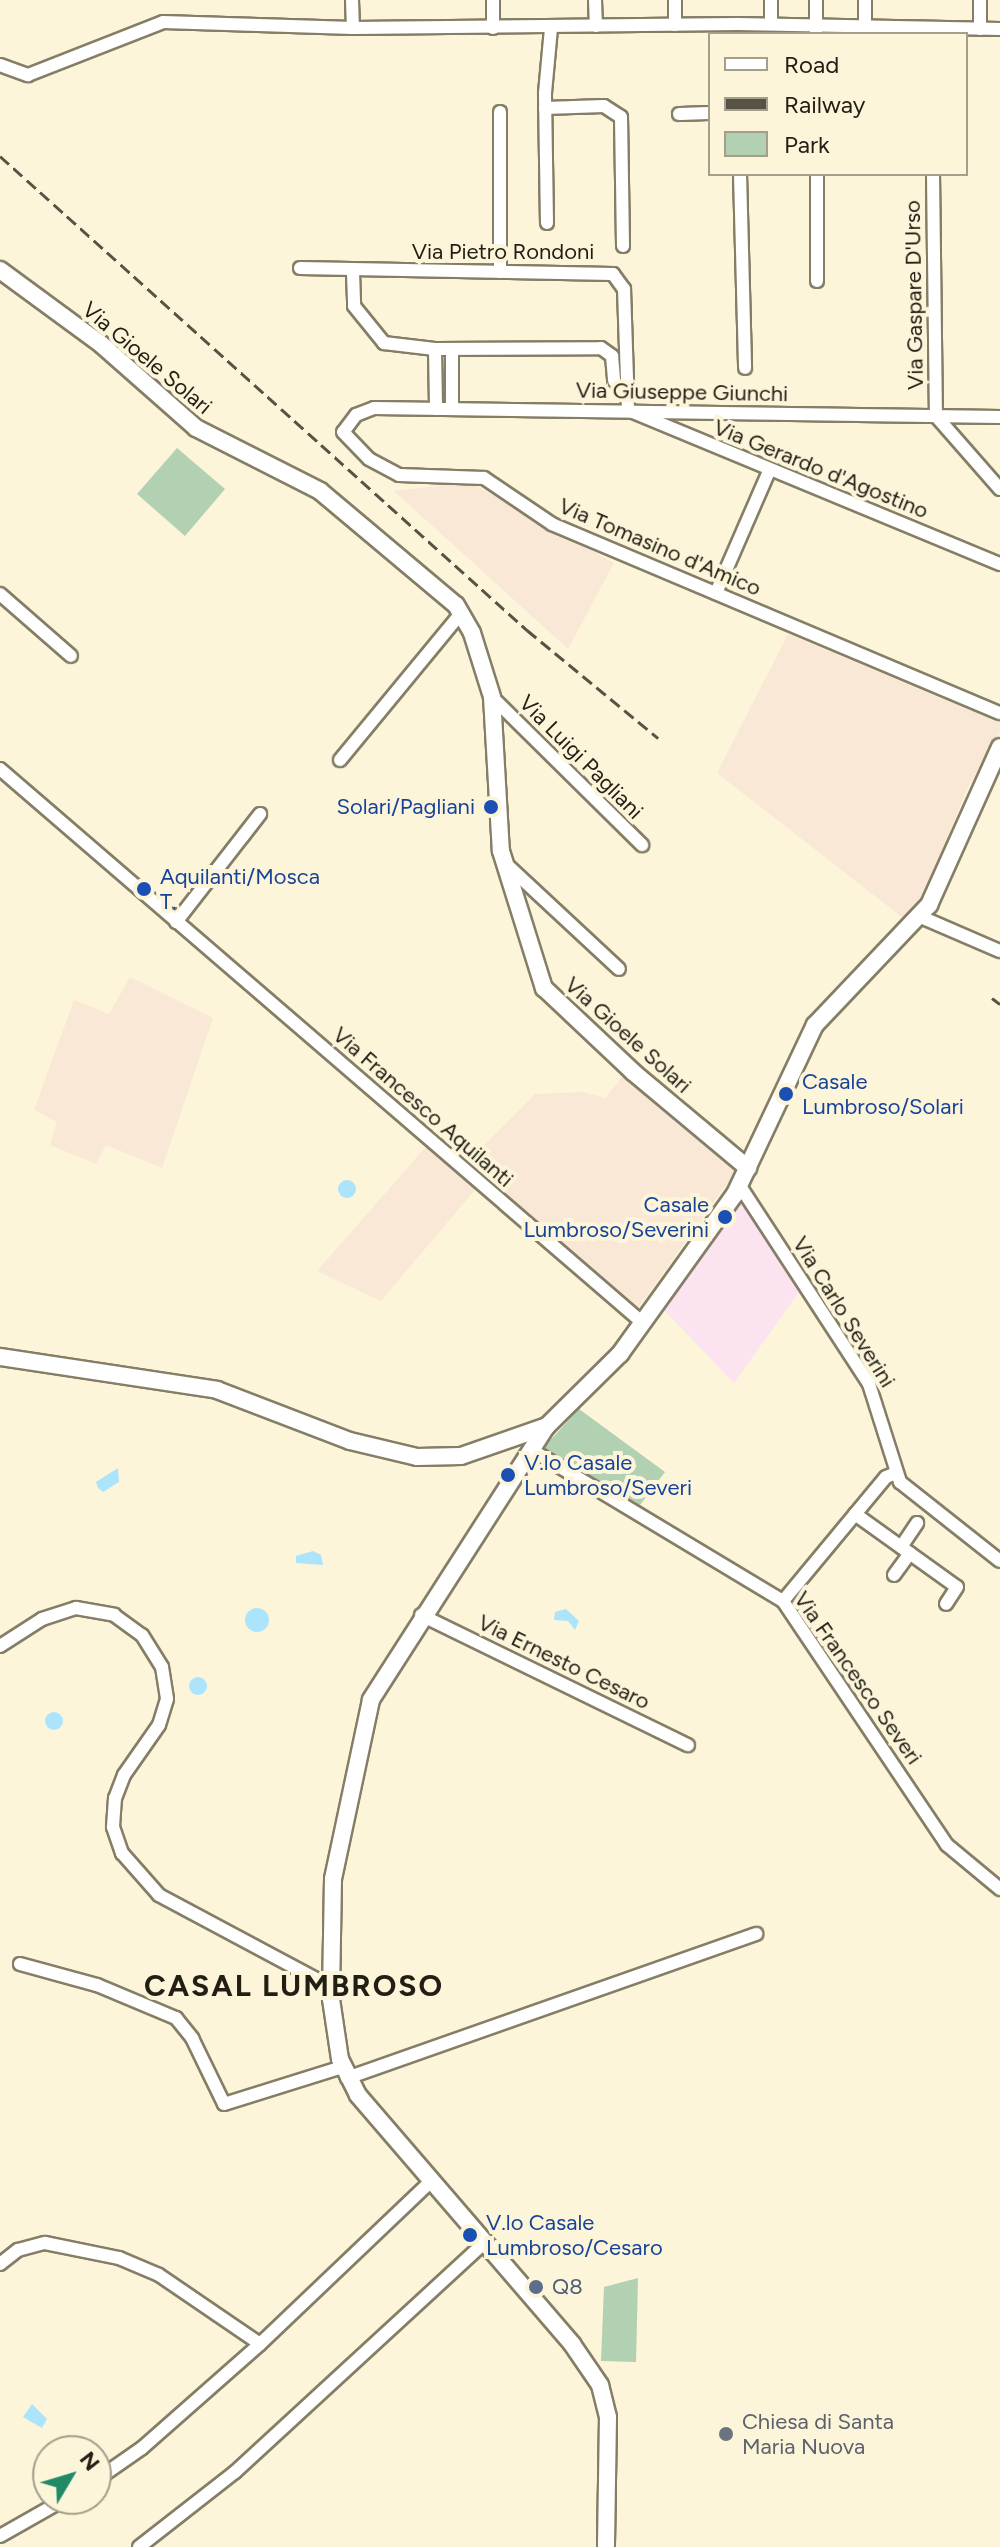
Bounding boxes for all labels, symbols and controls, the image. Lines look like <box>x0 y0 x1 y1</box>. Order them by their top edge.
legend <box>708 32 968 176</box>
text: Road <box>784 50 839 79</box>
text: Railway <box>784 90 865 119</box>
text: Park <box>784 130 830 159</box>
street label: Via Gaspare D'Urso <box>899 200 929 390</box>
street label: Via Pietro Rondoni <box>412 239 594 265</box>
street label: Via Gioele Solari <box>77 296 217 420</box>
street label: Via Giuseppe Giunchi <box>576 377 788 407</box>
street label: Via Gerardo d'Agostino <box>710 414 932 524</box>
street label: Via Tomasino d'Amico <box>555 492 765 602</box>
street label: Via Luigi Pagliani <box>514 690 648 824</box>
place label: Solari/Pagliani <box>336 794 475 820</box>
marker: Solari/Pagliani <box>482 798 500 816</box>
place label: Aquilanti/Mosca T. <box>160 863 320 914</box>
marker: Aquilanti/Mosca T. <box>135 880 153 898</box>
street label: Via Gioele Solari <box>559 971 697 1099</box>
street label: Via Francesco Aquilanti <box>327 1021 519 1193</box>
place label: Casale Lumbroso/Solari <box>802 1068 964 1120</box>
marker: Casale Lumbroso/Solari <box>777 1085 795 1103</box>
place label: Casale Lumbroso/Severini <box>524 1191 709 1242</box>
marker: Casale Lumbroso/Severini <box>716 1208 734 1226</box>
street label: Via Carlo Severini <box>787 1232 901 1392</box>
place label: V.lo Casale Lumbroso/Severi <box>524 1449 692 1500</box>
marker: V.lo Casale Lumbroso/Severi <box>499 1466 517 1484</box>
street label: Via Francesco Severi <box>788 1587 928 1769</box>
street label: Via Ernesto Cesaro <box>474 1609 654 1715</box>
district label: CASAL LUMBROSO <box>144 1968 444 2004</box>
place label: V.lo Casale Lumbroso/Cesaro <box>486 2209 663 2260</box>
marker: V.lo Casale Lumbroso/Cesaro <box>461 2226 479 2244</box>
place label: Q8 <box>552 2274 583 2300</box>
marker: Q8 <box>527 2278 545 2296</box>
place label: Chiesa di Santa Maria Nuova <box>742 2408 894 2460</box>
marker: Chiesa di Santa Maria Nuova <box>717 2425 735 2443</box>
north arrow <box>32 2435 112 2515</box>
text: N <box>74 2446 106 2476</box>

